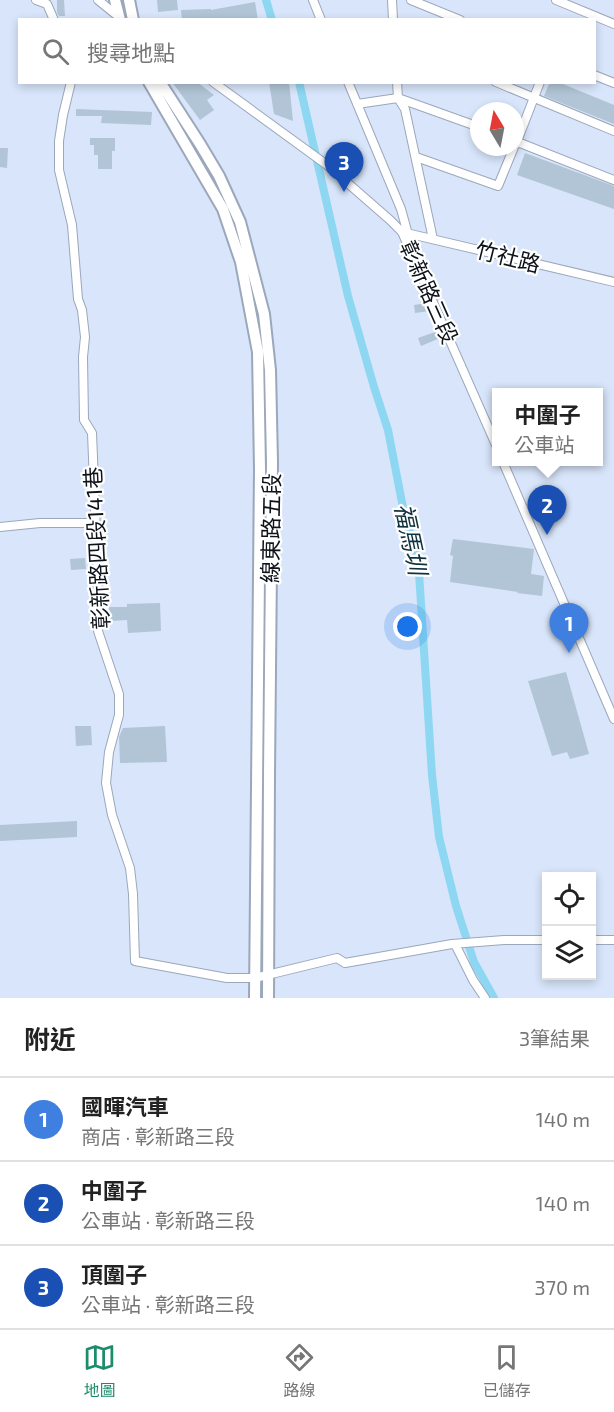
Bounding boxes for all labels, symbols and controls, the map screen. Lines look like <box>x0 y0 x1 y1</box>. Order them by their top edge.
search box <box>18 18 596 84</box>
icon: search <box>39 35 72 68</box>
text: 搜尋地點 <box>87 39 175 65</box>
north arrow <box>470 102 524 156</box>
pin: 3 <box>324 142 364 192</box>
street label: 竹社路 <box>473 235 543 277</box>
street label: 彰新路三段 <box>396 236 464 347</box>
popup <box>492 388 603 466</box>
text: 中圍子 <box>514 401 581 427</box>
text: 公車站 <box>514 432 574 456</box>
street label: 彰新路四段141巷 <box>79 466 113 630</box>
street label: 線東路五段 <box>256 473 284 583</box>
pin: 2 <box>528 486 566 535</box>
water label: 福馬圳 <box>390 500 434 580</box>
pin: 1 <box>550 604 588 653</box>
your location <box>393 612 422 641</box>
map controls <box>542 872 596 980</box>
button: locate <box>542 872 596 926</box>
button: layers <box>542 926 596 980</box>
text: 附近 <box>24 1023 76 1054</box>
text: 3筆結果 <box>519 1026 590 1050</box>
text: 國暉汽車 <box>81 1093 169 1119</box>
text: 1 <box>39 1107 48 1131</box>
text: 140 m <box>536 1107 590 1131</box>
text: 商店 · 彰新路三段 <box>81 1124 235 1148</box>
text: 中圍子 <box>81 1177 147 1203</box>
text: 2 <box>38 1191 49 1215</box>
text: 140 m <box>536 1191 590 1215</box>
text: 公車站 · 彰新路三段 <box>81 1208 255 1232</box>
text: 頂圍子 <box>81 1261 147 1287</box>
text: 3 <box>38 1275 49 1299</box>
text: 370 m <box>535 1275 590 1299</box>
text: 公車站 · 彰新路三段 <box>81 1292 255 1316</box>
tab: 地圖 <box>83 1341 116 1401</box>
tab: 路線 <box>283 1341 316 1401</box>
tab: 已儲存 <box>483 1341 531 1401</box>

